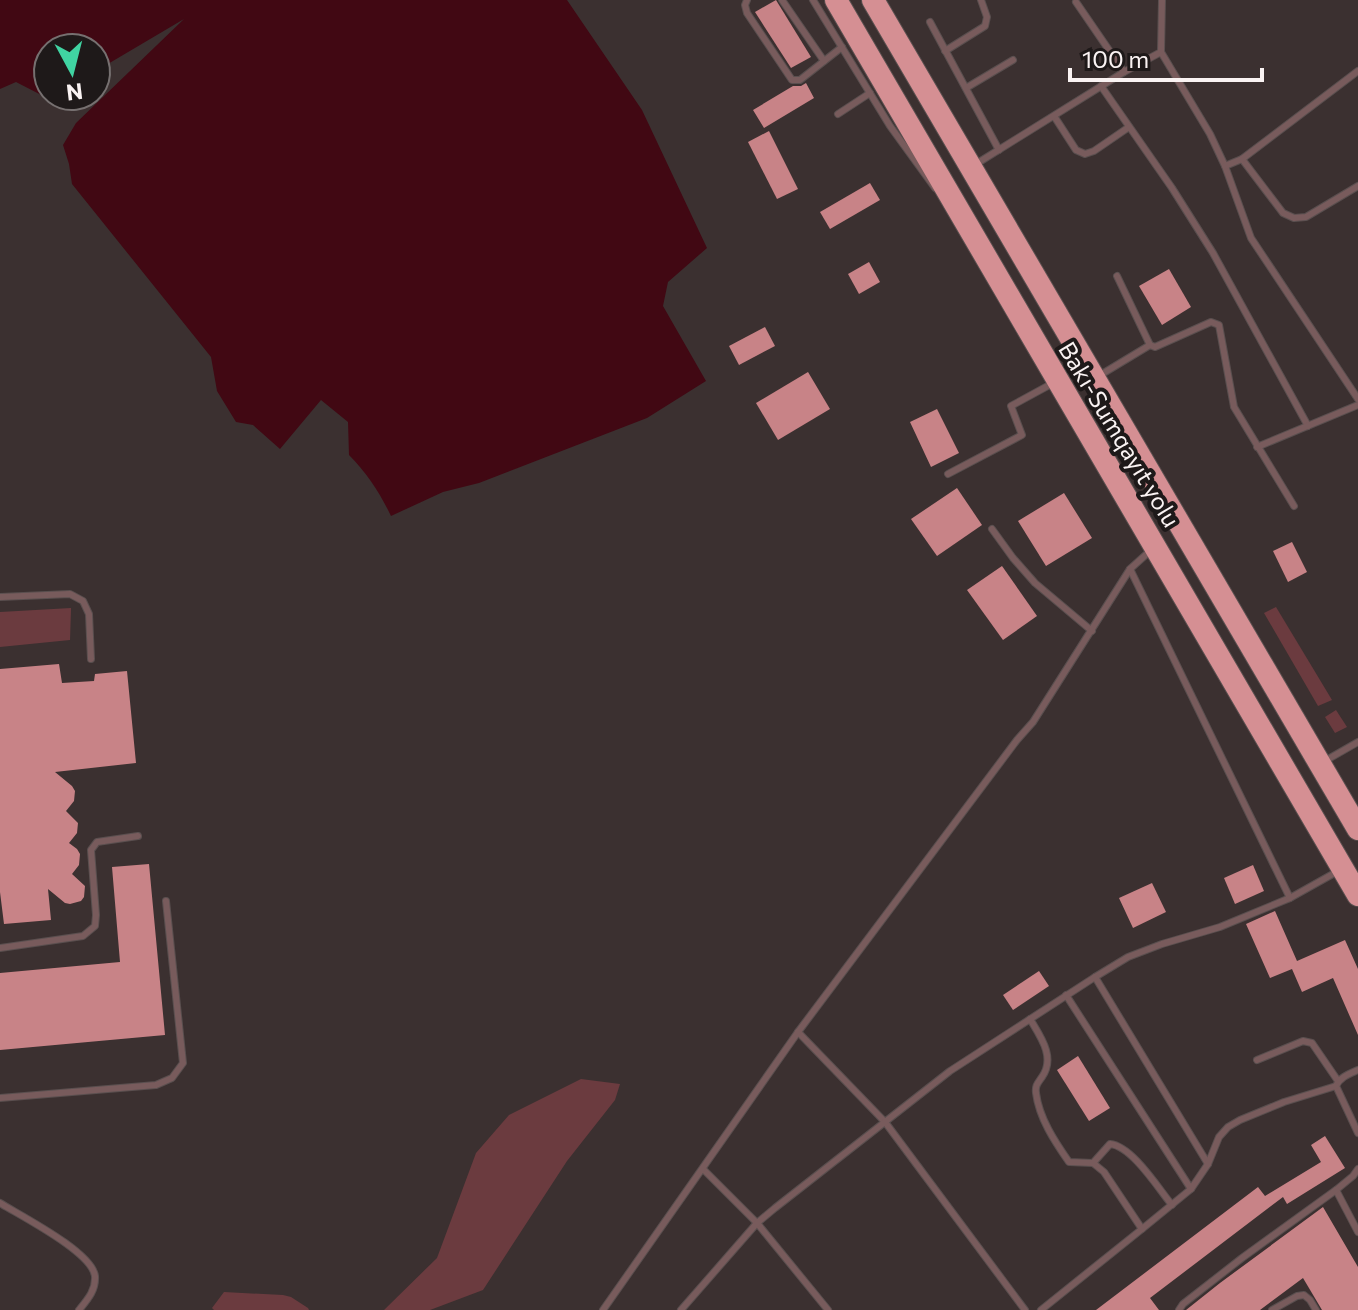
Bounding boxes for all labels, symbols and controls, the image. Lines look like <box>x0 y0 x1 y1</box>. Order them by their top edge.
north arrow <box>32 32 112 112</box>
scale bar <box>1070 32 1262 82</box>
text: 100 m <box>1082 44 1149 73</box>
text: N <box>65 78 84 107</box>
street label: Bakı-Sumqayıt yolu <box>1053 336 1187 532</box>

